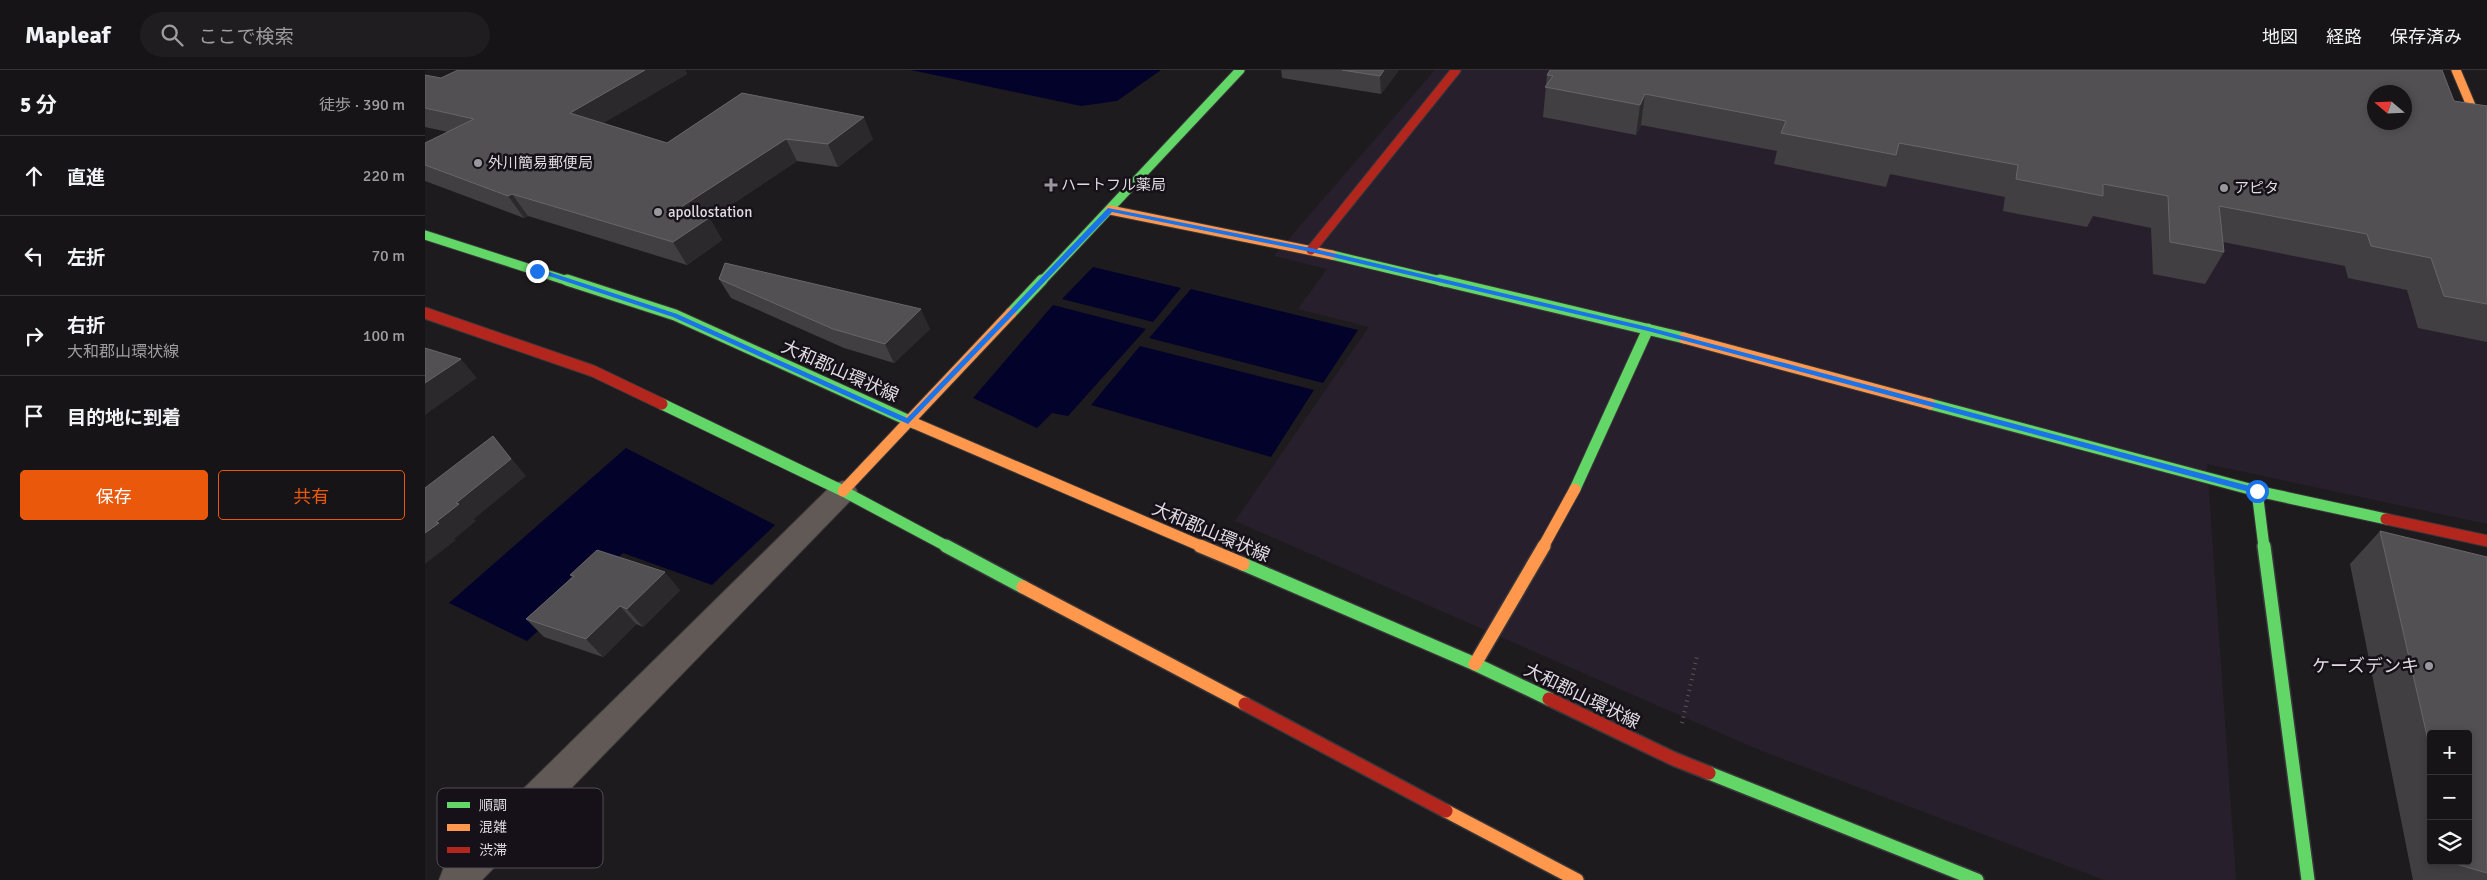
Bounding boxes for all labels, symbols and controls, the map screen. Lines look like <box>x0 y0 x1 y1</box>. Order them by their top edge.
search box <box>140 12 490 57</box>
text: Mapleaf <box>25 20 110 50</box>
icon: search <box>158 21 186 49</box>
text: ここで検索 <box>198 25 293 49</box>
text: 地図 <box>2262 26 2298 48</box>
text: 経路 <box>2326 26 2362 48</box>
text: 保存済み <box>2390 26 2462 48</box>
north arrow <box>2367 85 2412 130</box>
text: 5 分 <box>20 92 57 118</box>
text: 徒歩 · 390 m <box>319 95 405 115</box>
place label: 外川簡易郵便局 <box>488 154 593 172</box>
marker: 外川簡易郵便局 <box>472 157 484 169</box>
icon: ahead <box>20 162 48 190</box>
text: 直進 <box>67 166 105 190</box>
text: 220 m <box>363 166 405 186</box>
place label: ハートフル薬局 <box>1061 176 1166 194</box>
marker: ハートフル薬局 <box>1045 179 1057 191</box>
place label: アピタ <box>2234 179 2279 197</box>
marker: アピタ <box>2218 182 2230 194</box>
place label: apollostation <box>668 203 752 221</box>
marker: apollostation <box>652 206 664 218</box>
icon: left <box>20 242 48 270</box>
text: 左折 <box>67 246 105 270</box>
text: 70 m <box>371 246 405 266</box>
route end <box>526 260 549 283</box>
text: 右折 <box>67 314 105 338</box>
icon: right <box>20 322 48 350</box>
text: 100 m <box>363 326 405 346</box>
street label: 大和郡山環状線 <box>778 335 902 407</box>
text: 大和郡山環状線 <box>67 342 179 362</box>
icon: arrive <box>20 402 48 430</box>
text: 目的地に到着 <box>67 406 181 430</box>
button: 保存 <box>20 470 208 520</box>
button: 共有 <box>218 470 405 520</box>
route start <box>2246 480 2269 503</box>
street label: 大和郡山環状線 <box>1149 497 1273 567</box>
place label: ケーズデンキ <box>2312 655 2419 677</box>
street label: 大和郡山環状線 <box>1521 658 1643 734</box>
marker: ケーズデンキ <box>2423 660 2435 672</box>
map controls <box>2427 730 2472 865</box>
button: + <box>2427 730 2472 775</box>
button: − <box>2427 775 2472 820</box>
legend <box>437 788 603 868</box>
text: 順調 <box>479 797 507 814</box>
text: 混雑 <box>479 819 507 836</box>
button: layers <box>2427 820 2472 865</box>
text: 渋滞 <box>479 842 507 859</box>

